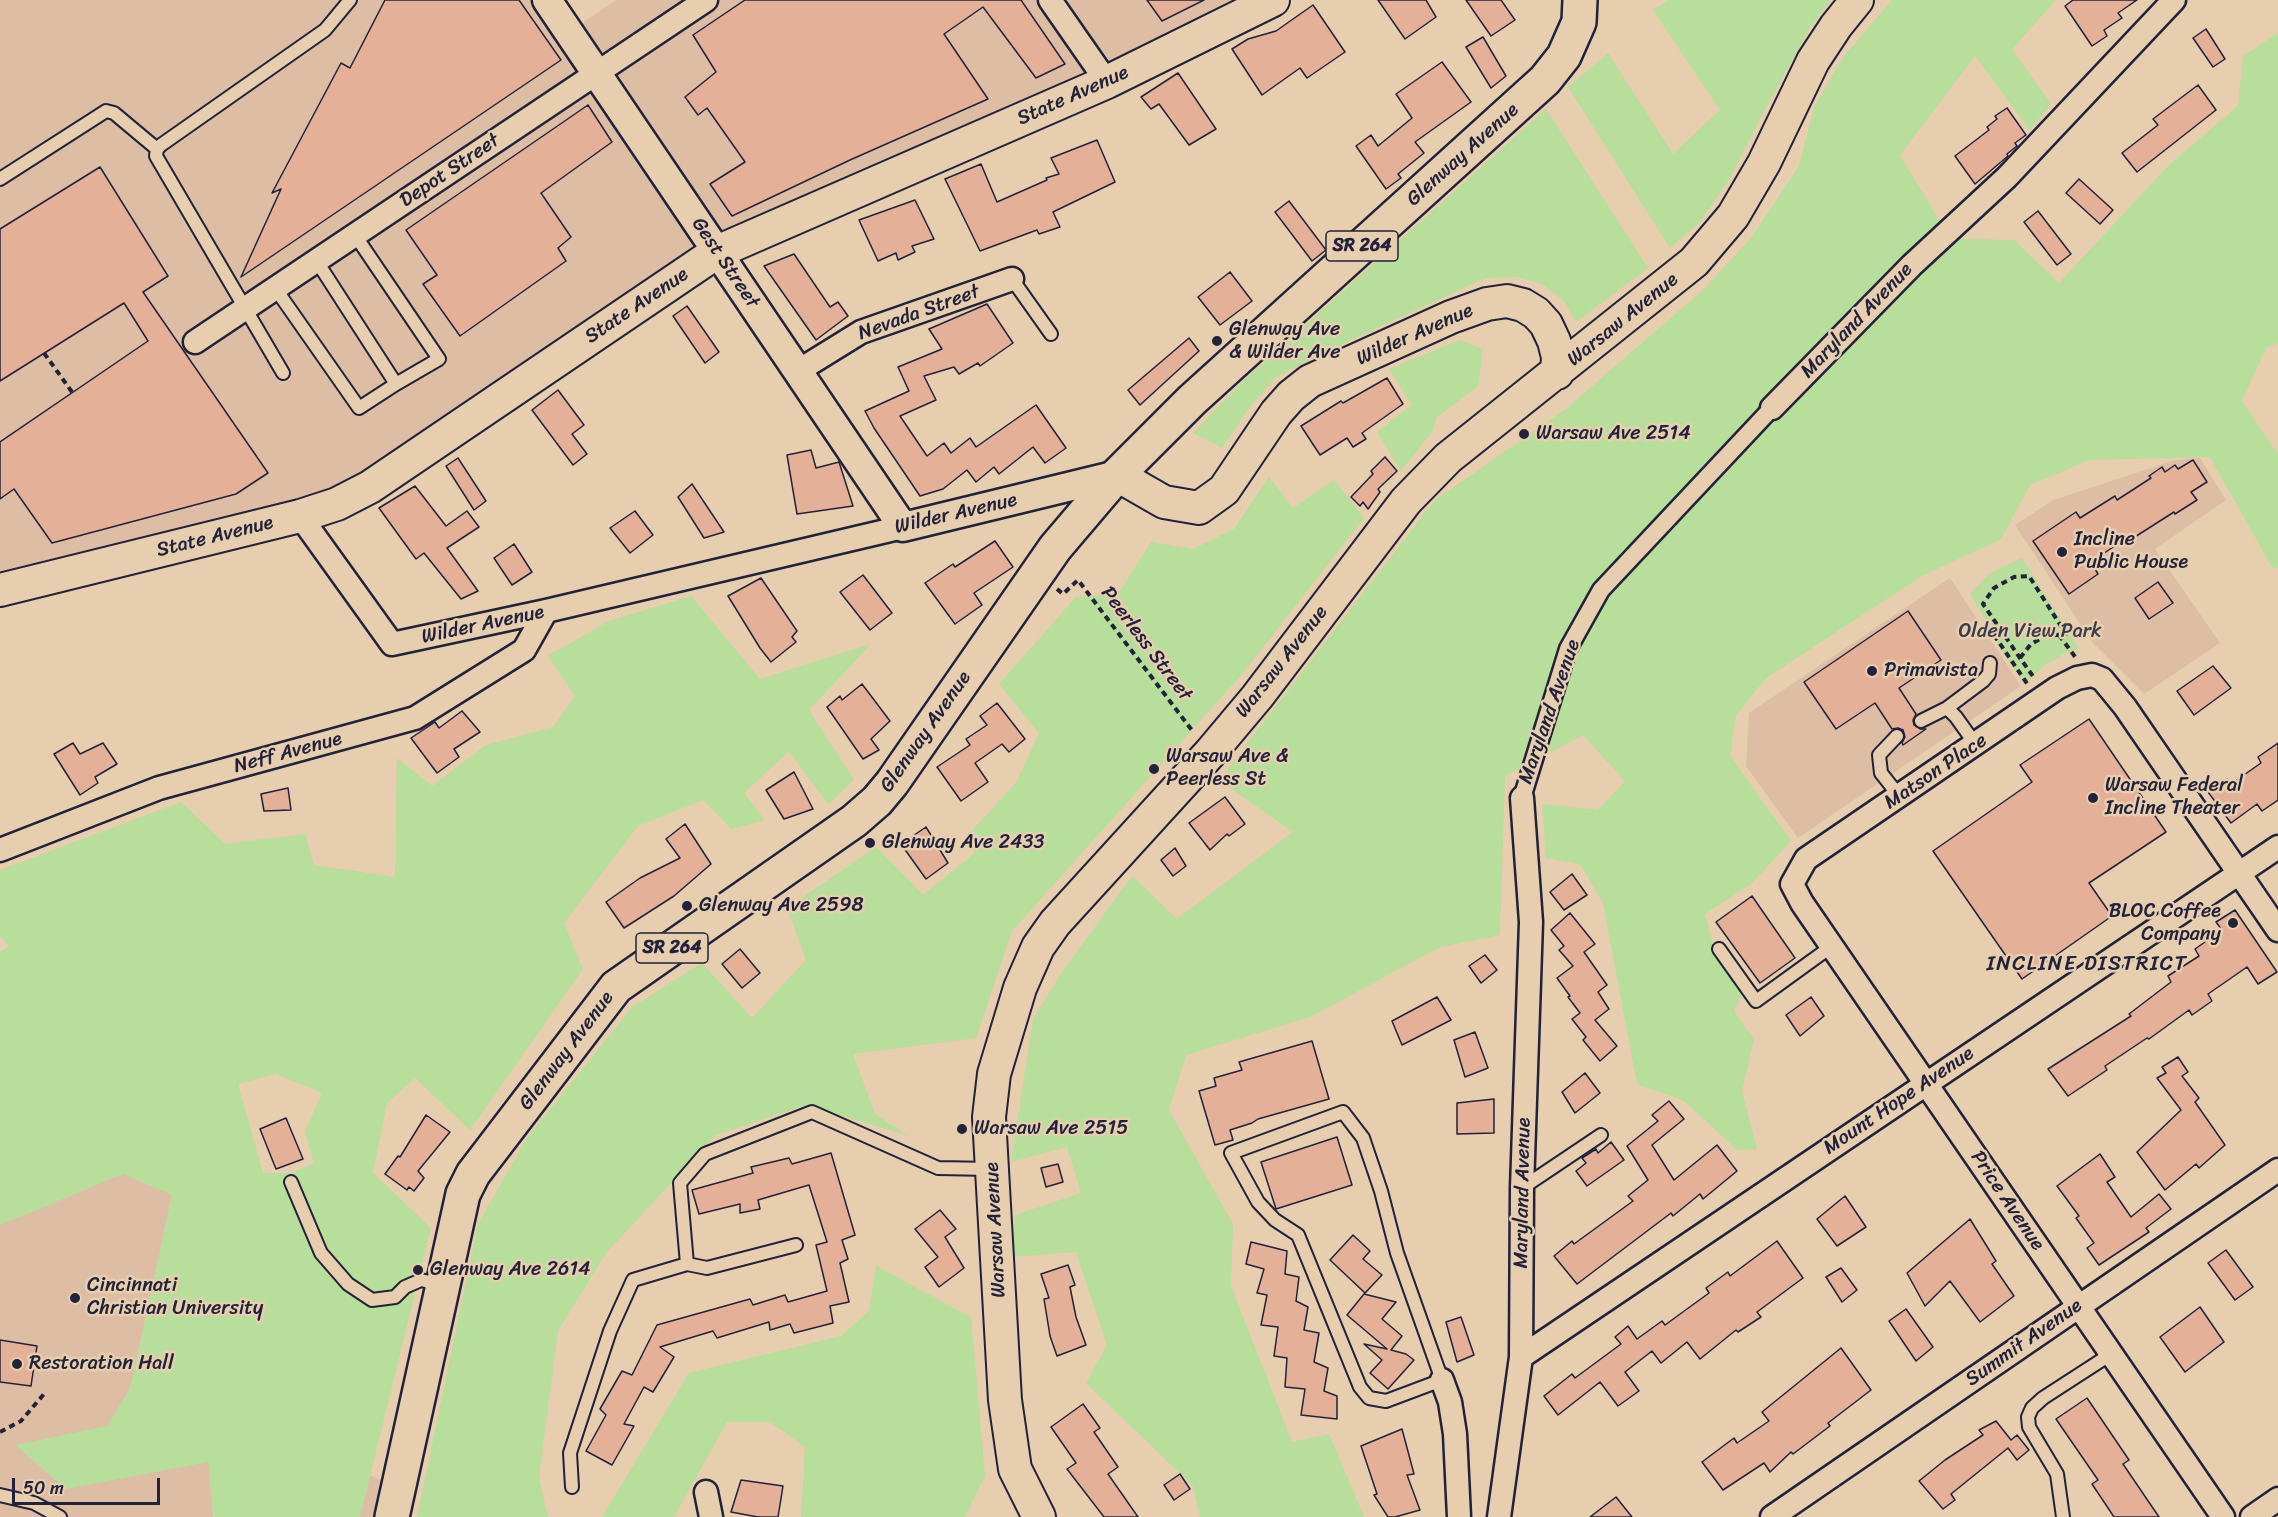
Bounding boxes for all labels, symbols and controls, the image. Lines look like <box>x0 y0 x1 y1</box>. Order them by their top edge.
street label: State Avenue <box>1014 61 1132 131</box>
street label: Glenway Avenue <box>1402 98 1524 212</box>
street label: Depot Street <box>396 129 504 213</box>
street label: Gest Street <box>686 213 764 313</box>
road number: SR 264 <box>1326 231 1398 261</box>
street label: Maryland Avenue <box>1796 258 1918 384</box>
street label: State Avenue <box>581 263 693 349</box>
street label: Warsaw Avenue <box>1563 268 1683 372</box>
street label: Nevada Street <box>855 280 983 346</box>
street label: Wilder Avenue <box>1353 299 1477 371</box>
place label: Glenway Ave & Wilder Ave <box>1229 318 1340 365</box>
marker: Glenway Ave & Wilder Ave <box>1210 334 1224 348</box>
place label: Warsaw Ave 2514 <box>1536 422 1691 446</box>
marker: Warsaw Ave 2514 <box>1517 427 1531 441</box>
street label: Wilder Avenue <box>893 488 1019 540</box>
street label: State Avenue <box>154 511 276 563</box>
place label: Incline Public House <box>2074 528 2188 575</box>
marker: Incline Public House <box>2055 545 2069 559</box>
street label: Peerless Street <box>1095 582 1197 706</box>
street label: Wilder Avenue <box>420 600 546 650</box>
street label: Warsaw Avenue <box>1231 601 1333 723</box>
park label: Olden View Park <box>1958 620 2102 644</box>
street label: Maryland Avenue <box>1514 637 1586 787</box>
place label: Primavista <box>1884 659 1978 683</box>
marker: Primavista <box>1865 664 1879 678</box>
street label: Glenway Avenue <box>875 667 977 797</box>
street label: Neff Avenue <box>231 727 345 779</box>
street label: Matson Place <box>1880 729 1992 815</box>
place label: Warsaw Ave & Peerless St <box>1166 745 1288 792</box>
marker: Warsaw Ave & Peerless St <box>1147 762 1161 776</box>
place label: Warsaw Federal Incline Theater <box>2105 774 2243 821</box>
marker: Warsaw Federal Incline Theater <box>2086 791 2100 805</box>
place label: Glenway Ave 2433 <box>882 831 1045 855</box>
marker: Glenway Ave 2433 <box>863 836 877 850</box>
place label: Glenway Ave 2598 <box>699 894 864 918</box>
marker: Glenway Ave 2598 <box>680 899 694 913</box>
place label: BLOC Coffee Company <box>2109 900 2221 947</box>
marker: BLOC Coffee Company <box>2226 916 2240 930</box>
road number: SR 264 <box>636 933 708 963</box>
district label: INCLINE DISTRICT <box>1989 952 2185 978</box>
street label: Glenway Avenue <box>515 987 619 1115</box>
street label: Mount Hope Avenue <box>1819 1042 1979 1160</box>
place label: Warsaw Ave 2515 <box>974 1117 1128 1141</box>
street label: Maryland Avenue <box>1510 1117 1536 1269</box>
marker: Warsaw Ave 2515 <box>955 1122 969 1136</box>
street label: Price Avenue <box>1965 1147 2049 1255</box>
street label: Warsaw Avenue <box>980 1162 1012 1298</box>
place label: Glenway Ave 2614 <box>430 1258 591 1282</box>
marker: Glenway Ave 2614 <box>411 1263 425 1277</box>
place label: Cincinnati Christian University <box>87 1274 263 1321</box>
marker: Cincinnati Christian University <box>68 1291 82 1305</box>
street label: Summit Avenue <box>1961 1294 2087 1392</box>
place label: Restoration Hall <box>29 1352 174 1376</box>
marker: Restoration Hall <box>10 1357 24 1371</box>
scale bar <box>15 1466 164 1504</box>
text: 50 m <box>23 1472 64 1504</box>

